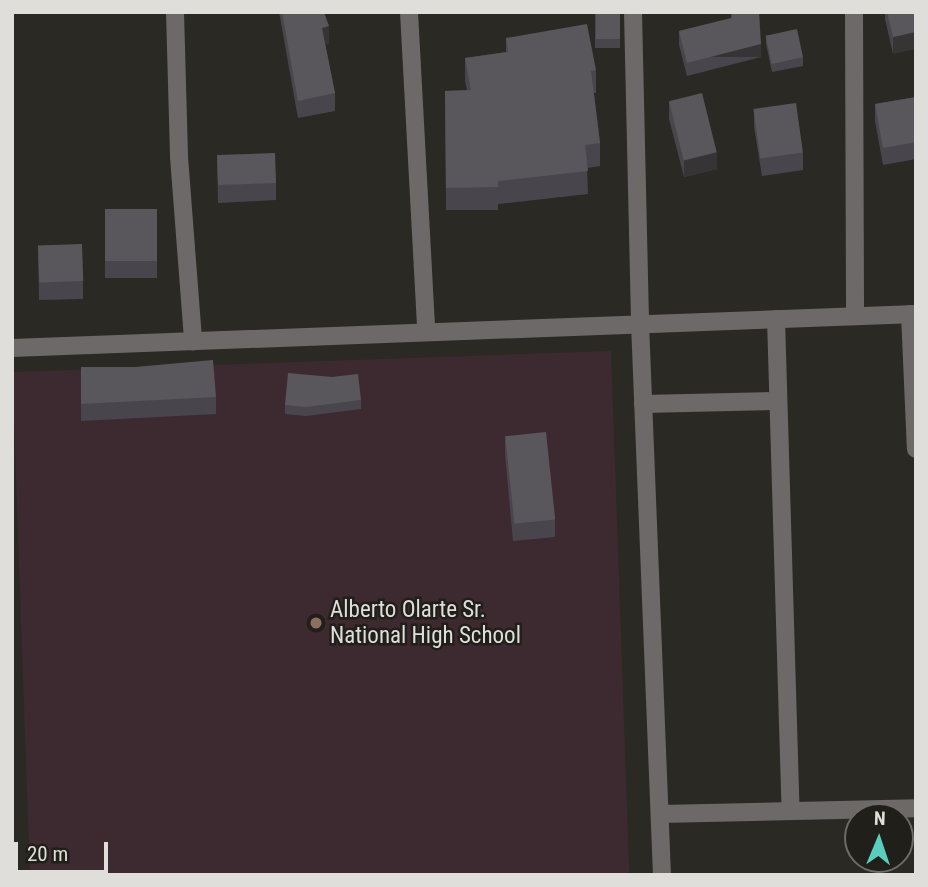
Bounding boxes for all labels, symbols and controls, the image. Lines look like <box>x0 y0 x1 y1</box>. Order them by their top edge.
place label: Alberto Olarte Sr. National High School <box>330 596 521 650</box>
marker: Alberto Olarte Sr. National High School <box>308 615 324 631</box>
north arrow <box>844 803 914 873</box>
text: N <box>873 807 886 830</box>
scale bar <box>18 828 112 872</box>
text: 20 m <box>27 842 68 866</box>

